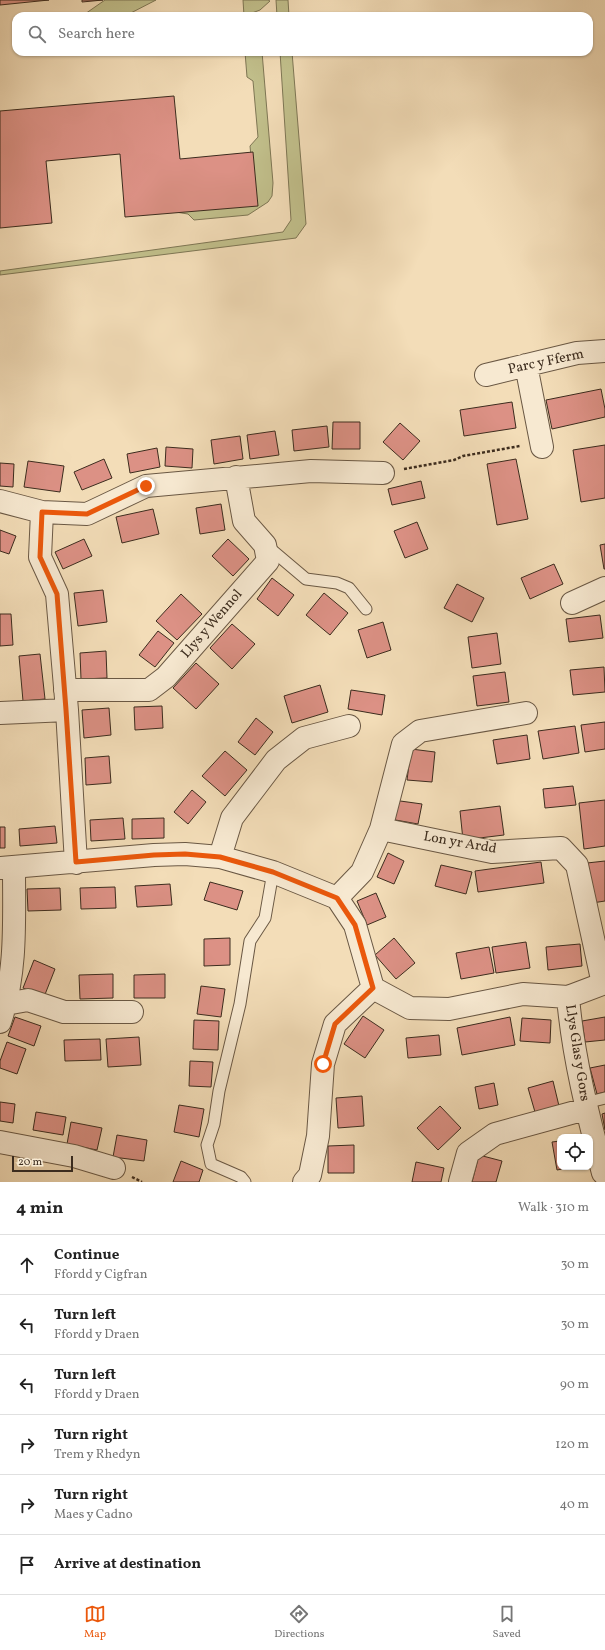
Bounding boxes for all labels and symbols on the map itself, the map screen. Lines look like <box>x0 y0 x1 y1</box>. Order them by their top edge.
street label: Parc y Fferm <box>506 345 586 379</box>
route end <box>137 477 155 495</box>
street label: Llys y Wennol <box>177 586 247 662</box>
street label: Lon yr Ardd <box>422 827 498 859</box>
street label: Llys Glas y Gors <box>560 1003 594 1103</box>
route start <box>314 1055 332 1073</box>
scale bar <box>12 1154 73 1173</box>

